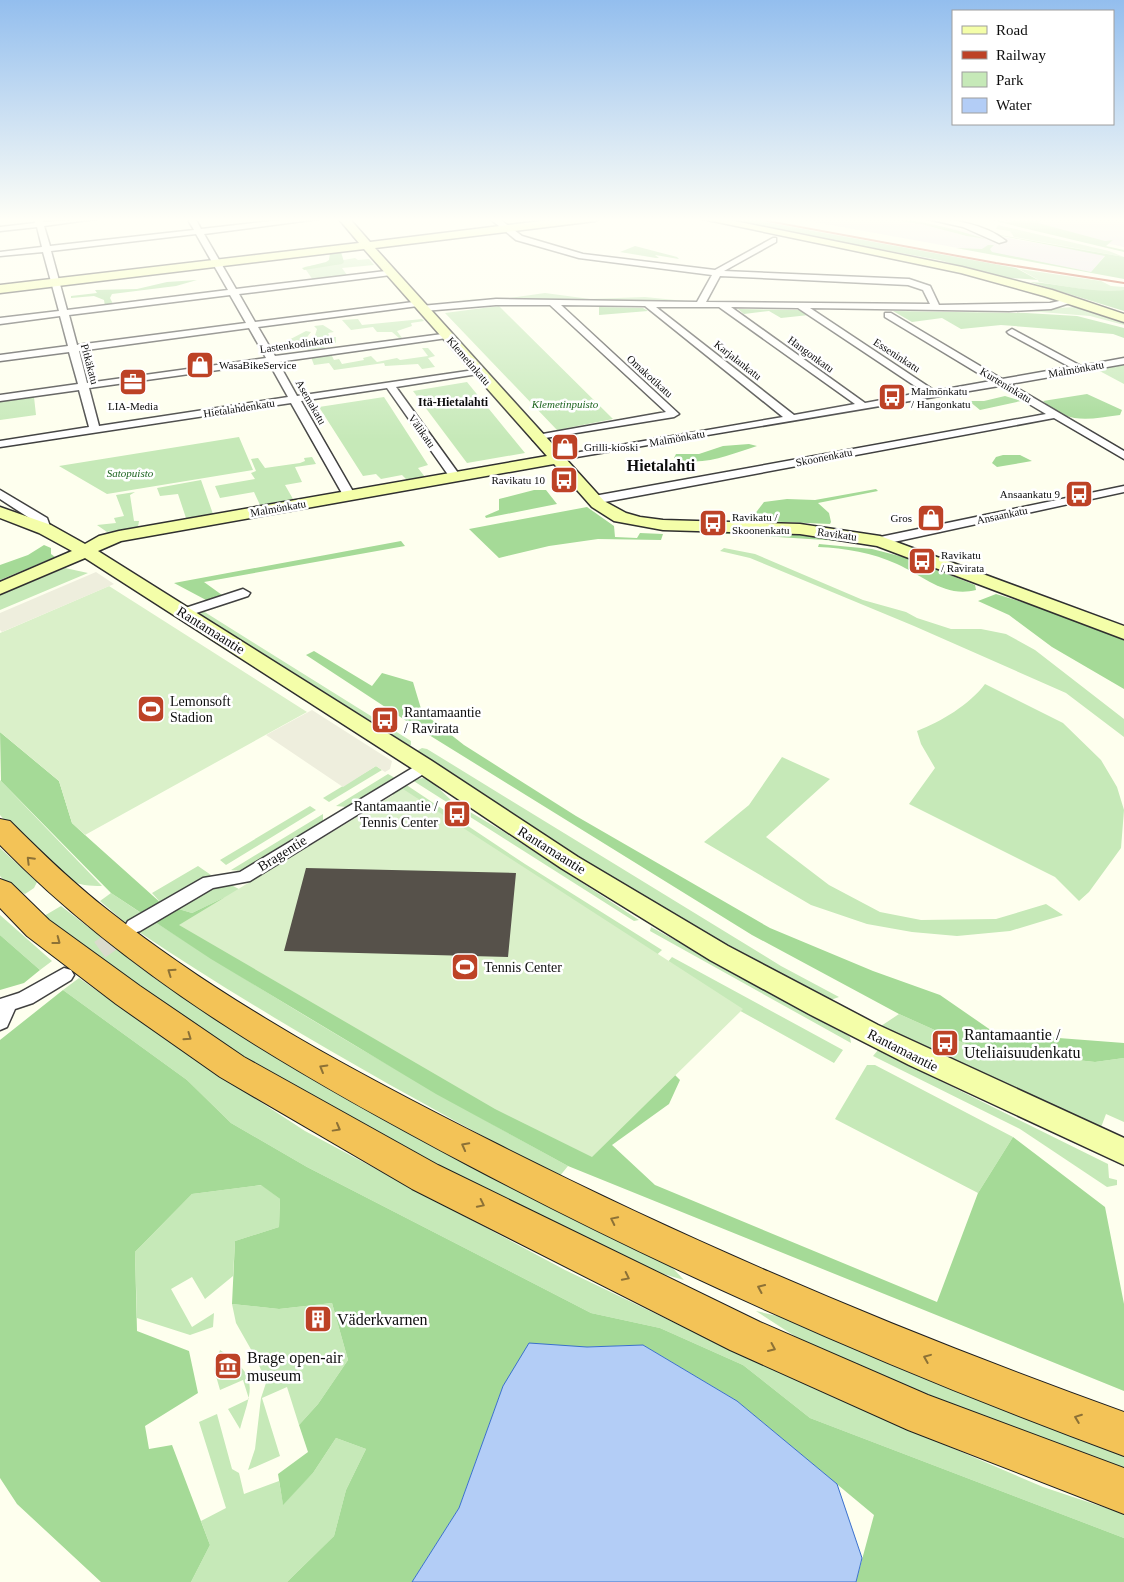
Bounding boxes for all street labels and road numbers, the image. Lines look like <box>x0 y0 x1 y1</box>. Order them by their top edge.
street label: Lastenkodinkatu <box>259 333 334 355</box>
street label: Hangonkatu <box>786 333 837 375</box>
street label: Klemetinkatu <box>445 334 493 388</box>
street label: Esseninkatu <box>871 335 923 375</box>
street label: Karjalankatu <box>712 338 764 383</box>
street label: Pitkäkatu <box>79 342 101 386</box>
street label: Omakotikatu <box>625 352 676 400</box>
street label: Malmönkatu <box>1047 358 1105 380</box>
street label: Kurteninkatu <box>978 365 1034 405</box>
street label: Asemakatu <box>293 378 329 427</box>
street label: Hietalahdenkatu <box>202 396 276 420</box>
street label: Välikatu <box>406 412 438 450</box>
street label: Malmönkatu <box>648 427 706 449</box>
street label: Skoonenkatu <box>795 446 854 468</box>
street label: Malmönkatu <box>249 497 307 519</box>
street label: Ansaankatu <box>975 504 1029 526</box>
street label: Ravikatu <box>816 525 858 543</box>
street label: Rantamaantie <box>174 604 247 657</box>
street label: Rantamaantie <box>515 824 588 877</box>
street label: Bragentie <box>255 833 309 874</box>
street label: Rantamaantie <box>865 1026 940 1075</box>

